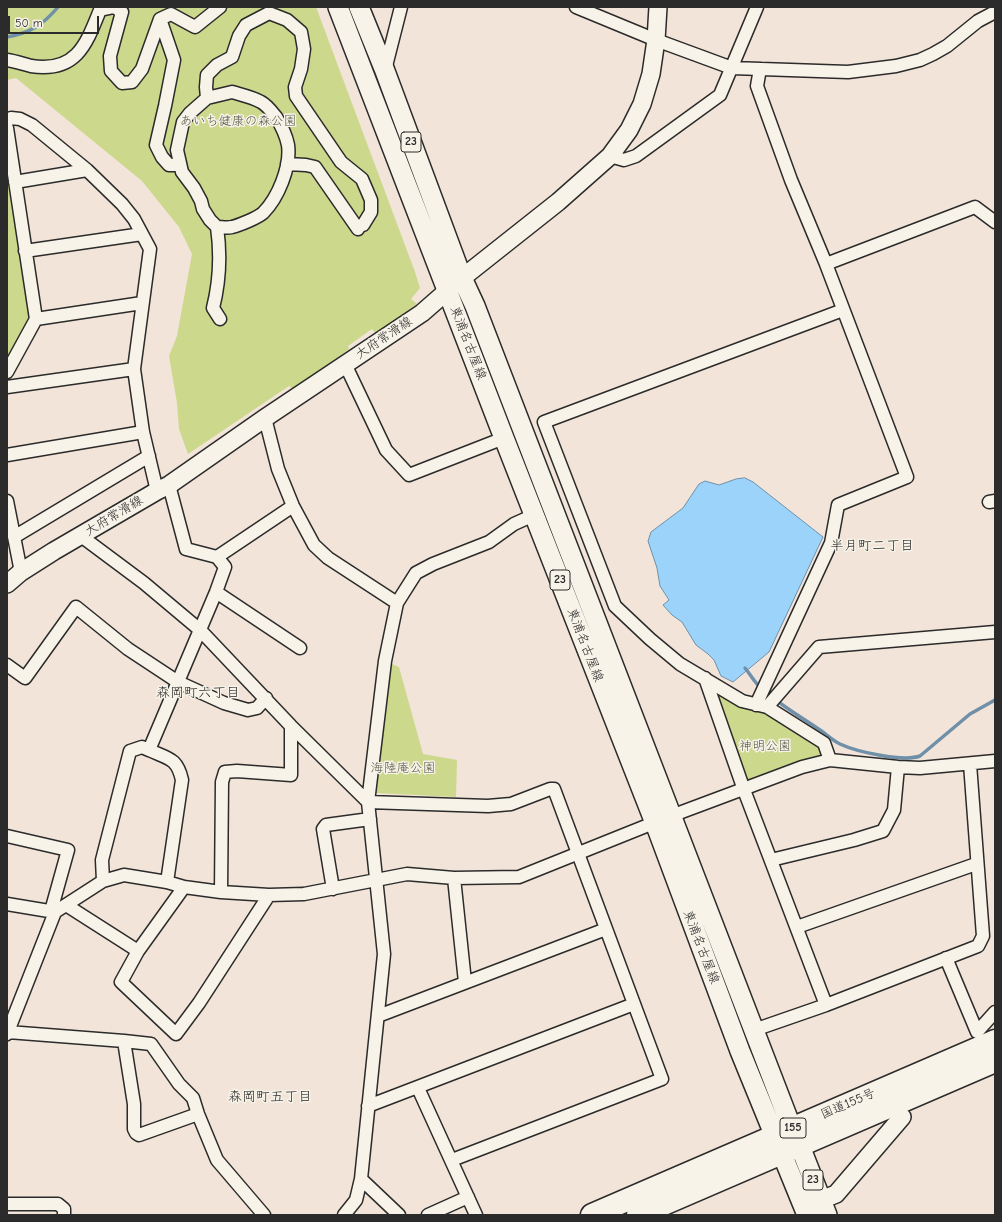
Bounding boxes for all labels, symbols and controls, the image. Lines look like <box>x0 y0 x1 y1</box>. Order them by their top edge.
scale bar <box>10 8 101 34</box>
text: 50 m <box>15 16 43 30</box>
park label: あいち健康の森公園 <box>180 113 296 129</box>
road number: 23 <box>401 132 421 152</box>
street label: 東浦名古屋線 <box>447 304 489 382</box>
street label: 大府常滑線 <box>353 313 415 363</box>
street label: 大府常滑線 <box>82 493 146 539</box>
district label: 半月町二丁目 <box>830 538 914 554</box>
road number: 23 <box>550 570 570 590</box>
street label: 東浦名古屋線 <box>564 606 606 684</box>
district label: 森岡町六丁目 <box>156 685 240 701</box>
park label: 神明公園 <box>739 738 791 754</box>
park label: 海陸庵公園 <box>371 760 435 776</box>
street label: 東浦名古屋線 <box>680 908 722 986</box>
street label: 国道155号 <box>818 1085 878 1123</box>
district label: 森岡町五丁目 <box>228 1089 312 1105</box>
road number: 155 <box>780 1118 806 1138</box>
road number: 23 <box>803 1170 823 1190</box>

